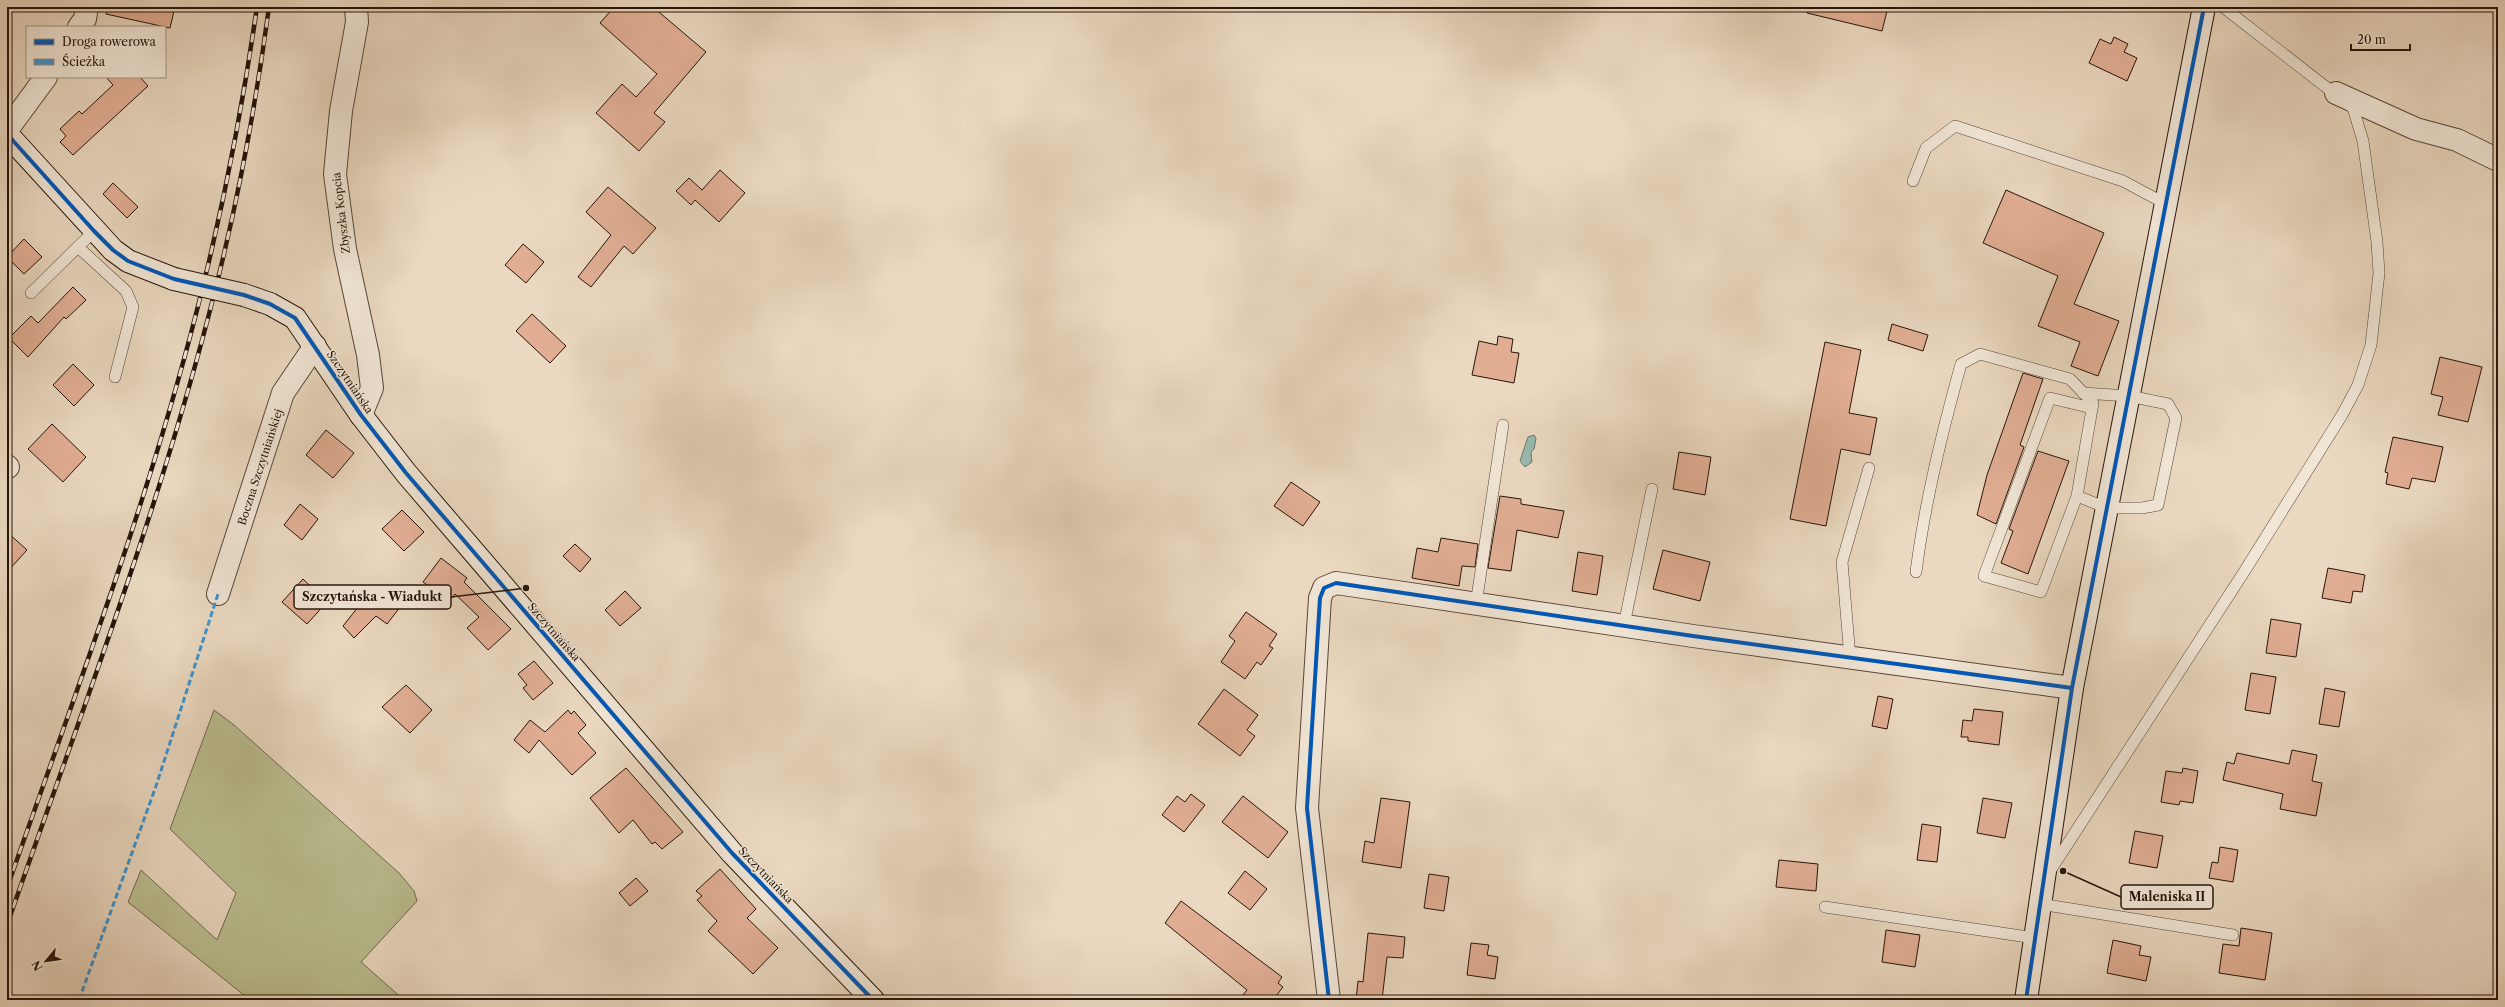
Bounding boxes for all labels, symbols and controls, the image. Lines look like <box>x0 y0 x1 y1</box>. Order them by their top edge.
legend <box>26 26 166 78</box>
scale bar <box>2351 26 2410 52</box>
text: 20 m <box>2357 32 2386 47</box>
text: Droga rowerowa <box>62 34 156 49</box>
text: Ścieżka <box>62 53 106 69</box>
street label: Zbyszka Kopcia <box>329 171 353 254</box>
street label: Szczytniańska <box>324 348 376 416</box>
street label: Boczna Szczytniańskiej <box>235 407 285 527</box>
callout: Szczytańska - Wiadukt <box>294 585 451 609</box>
text: Szczytańska - Wiadukt <box>302 589 442 604</box>
street label: Szczytniańska <box>525 600 583 664</box>
street label: Szczytniańska <box>736 844 797 906</box>
callout: Maleniska II <box>2121 885 2213 909</box>
text: Maleniska II <box>2129 889 2205 904</box>
north arrow <box>26 941 66 981</box>
text: N <box>29 958 46 973</box>

